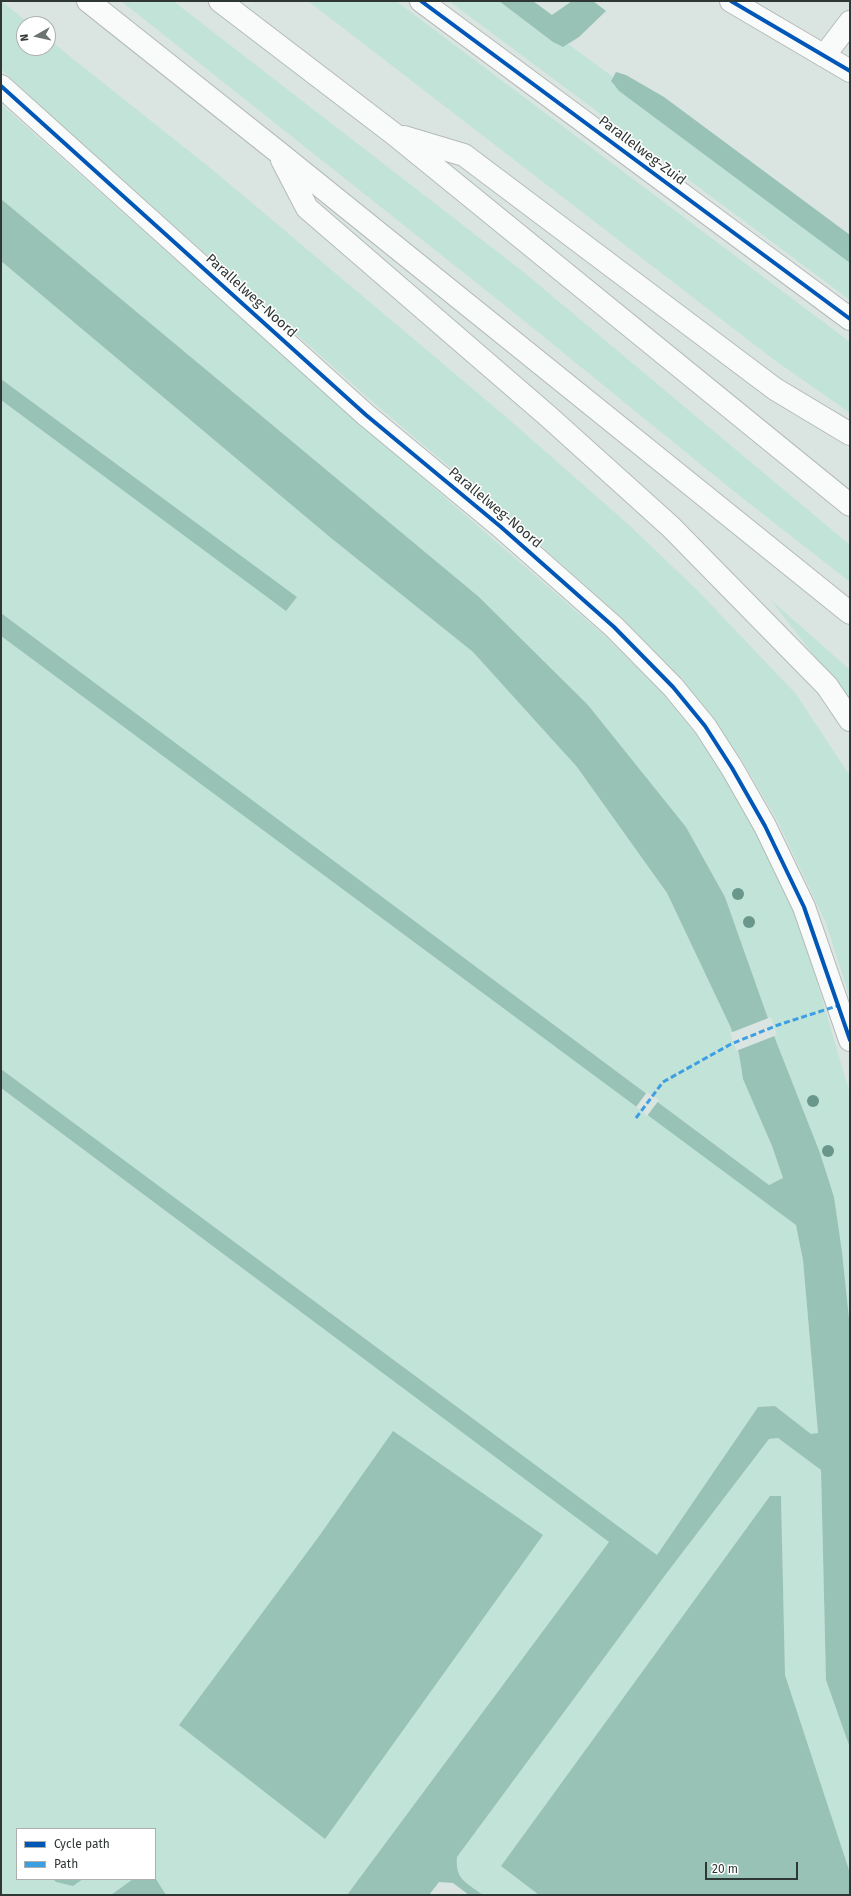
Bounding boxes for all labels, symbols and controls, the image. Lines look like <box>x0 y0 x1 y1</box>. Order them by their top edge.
north arrow <box>16 16 56 56</box>
text: N <box>18 33 32 42</box>
street label: Parallelweg-Zuid <box>595 113 689 189</box>
street label: Parallelweg-Noord <box>202 251 300 341</box>
street label: Parallelweg-Noord <box>445 464 545 552</box>
legend <box>16 1828 156 1880</box>
text: Cycle path <box>54 1837 110 1851</box>
scale bar <box>707 1854 800 1880</box>
text: Path <box>54 1857 78 1871</box>
text: 20 m <box>712 1862 738 1876</box>

